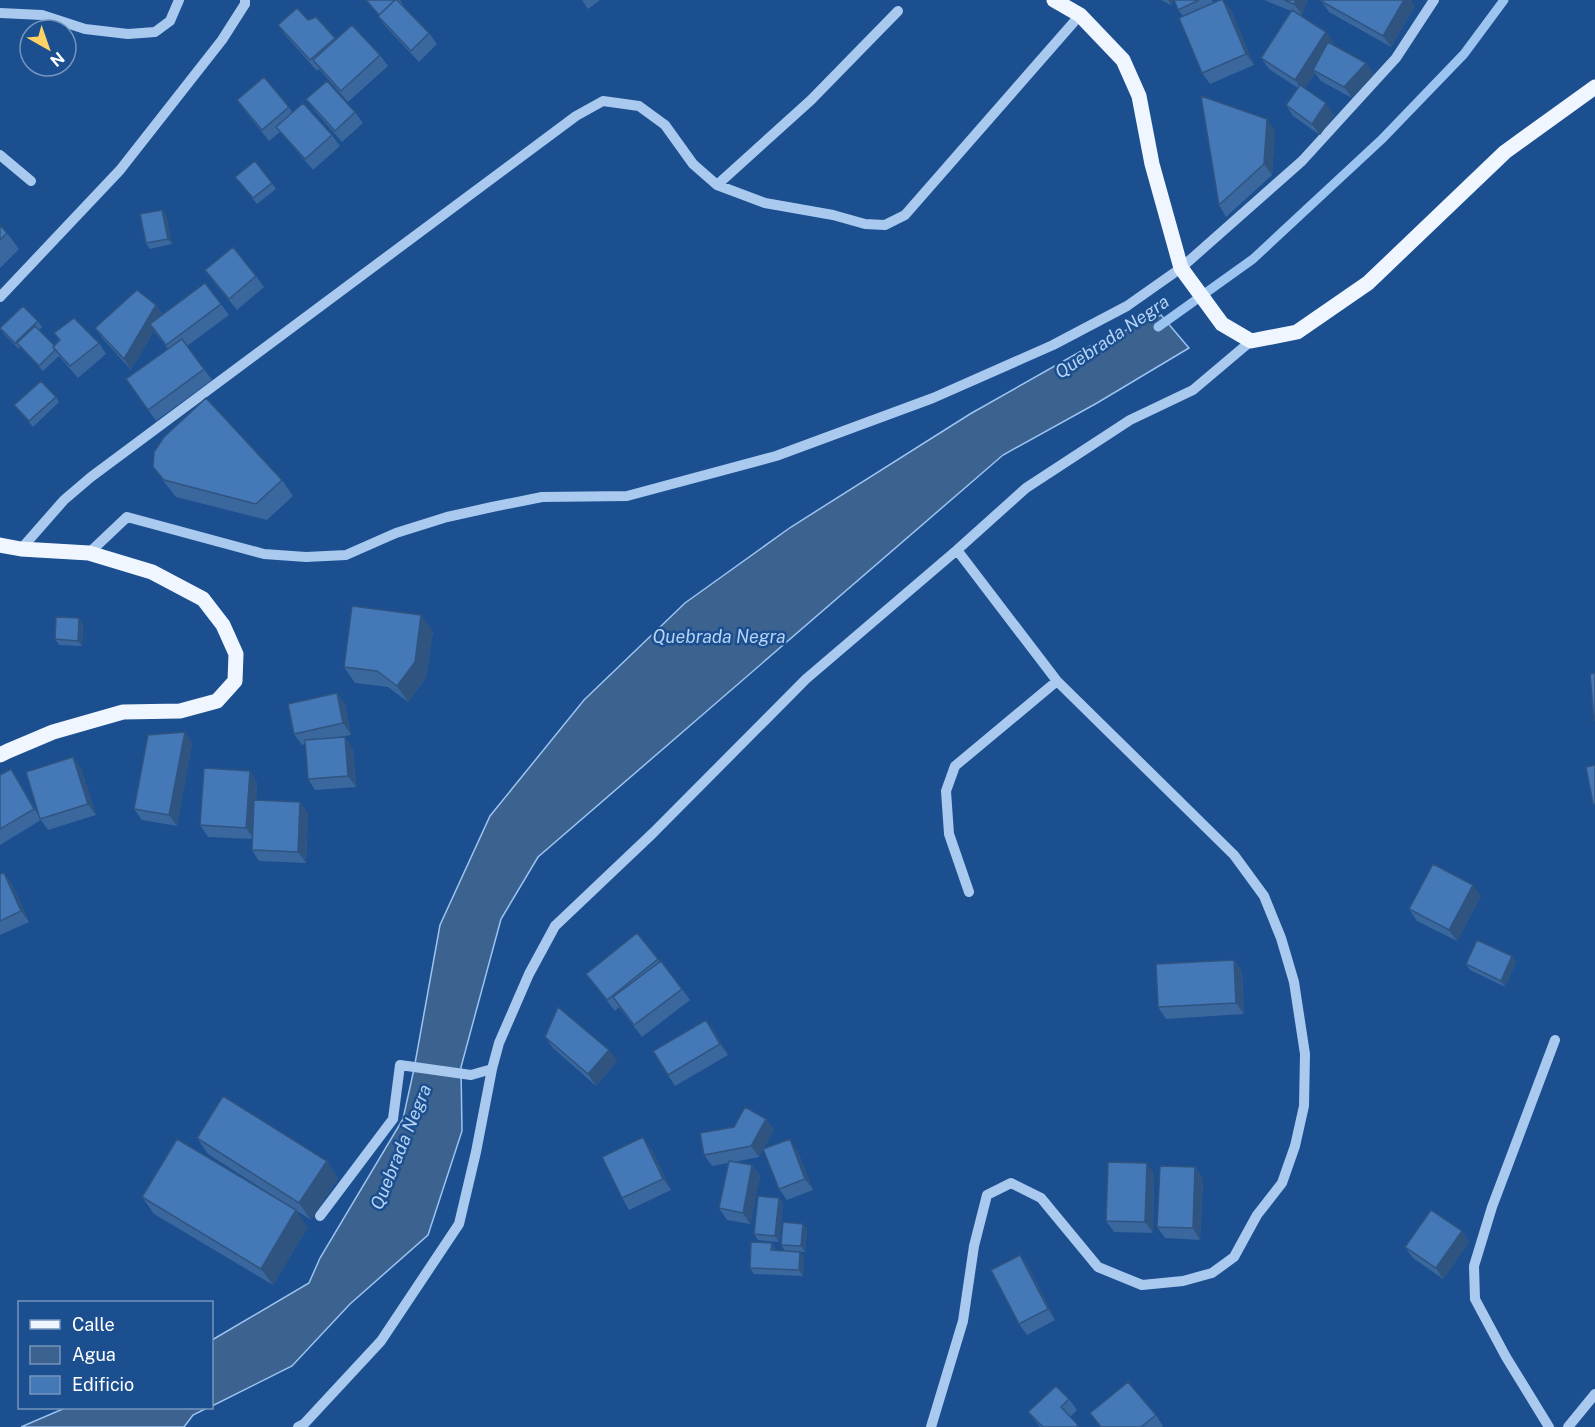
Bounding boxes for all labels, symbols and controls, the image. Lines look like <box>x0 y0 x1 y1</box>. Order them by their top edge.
north arrow <box>18 18 78 78</box>
text: N <box>46 48 68 70</box>
water label: Quebrada Negra <box>1051 291 1173 383</box>
water label: Quebrada Negra <box>652 626 786 647</box>
water label: Quebrada Negra <box>366 1081 435 1212</box>
legend <box>18 1301 213 1409</box>
text: Calle <box>72 1314 115 1335</box>
text: Agua <box>72 1344 116 1365</box>
text: Edificio <box>72 1374 134 1395</box>

